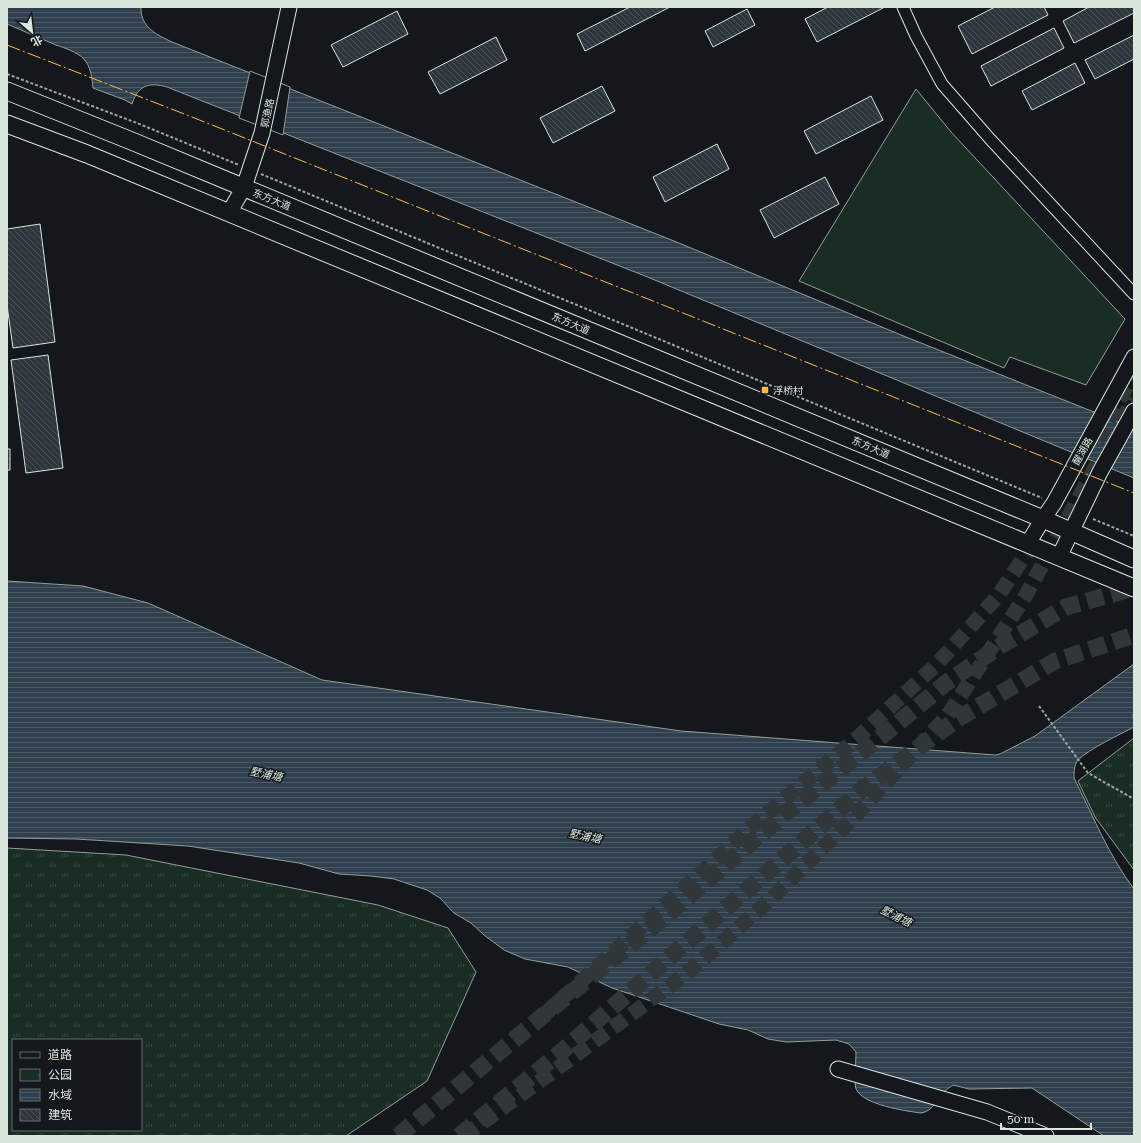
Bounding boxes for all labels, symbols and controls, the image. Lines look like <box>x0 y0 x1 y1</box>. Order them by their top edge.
north arrow <box>12 12 52 52</box>
text: 北 <box>29 32 44 49</box>
street label: 郭渔路 <box>259 97 276 129</box>
street label: 东方大道 <box>251 187 292 212</box>
street label: 东方大道 <box>550 311 591 336</box>
marker: 浮桥村 <box>760 385 770 395</box>
place label: 浮桥村 <box>773 385 803 396</box>
street label: 东方大道 <box>850 435 891 460</box>
street label: 醒湖路 <box>1070 435 1095 467</box>
water label: 墅浦塘 <box>248 765 285 784</box>
water label: 墅浦塘 <box>567 827 604 846</box>
water label: 墅浦塘 <box>878 903 915 930</box>
legend <box>12 1039 142 1131</box>
text: 道路 <box>48 1048 72 1062</box>
text: 公园 <box>48 1068 72 1082</box>
text: 水域 <box>48 1088 72 1102</box>
scale bar <box>1001 1105 1091 1131</box>
text: 建筑 <box>48 1108 72 1122</box>
text: 50 m <box>1007 1112 1034 1126</box>

